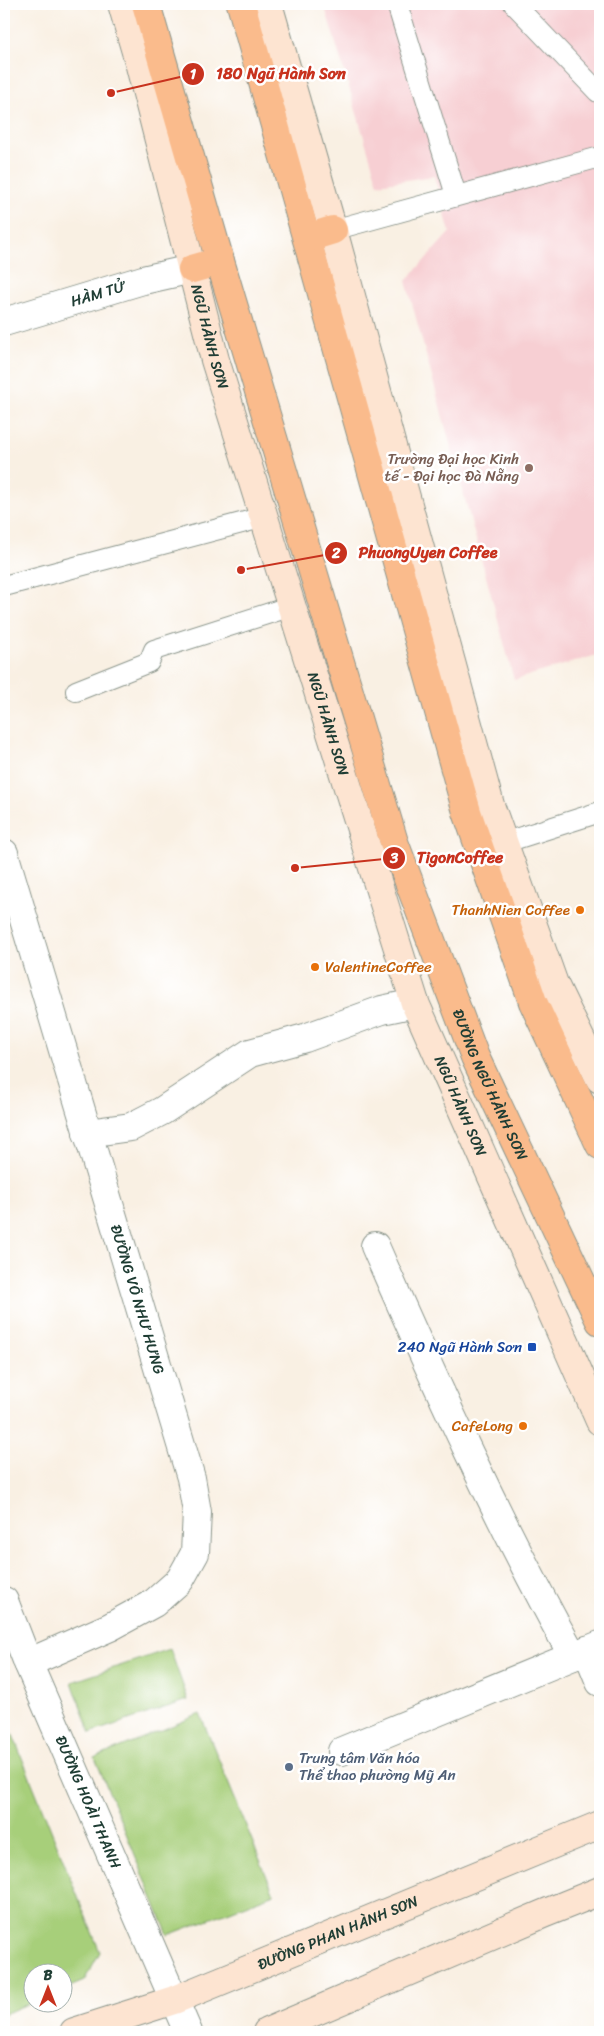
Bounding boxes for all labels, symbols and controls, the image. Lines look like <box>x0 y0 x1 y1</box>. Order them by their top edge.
callout: 180 Ngũ Hành Sơn <box>180 58 356 89</box>
text: 180 Ngũ Hành Sơn <box>216 59 346 88</box>
text: 1 <box>190 61 197 87</box>
street label: HÀM TỬ <box>67 273 130 314</box>
street label: NGŨ HÀNH SƠN <box>183 281 236 393</box>
place label: Trường Đại học Kinh tế - Đại học Đà Nẵng <box>385 446 519 489</box>
marker: Trường Đại học Kinh tế - Đại học Đà Nẵng <box>523 462 535 474</box>
callout: PhuongUyen Coffee <box>324 537 508 568</box>
text: PhuongUyen Coffee <box>358 538 498 567</box>
text: 2 <box>331 540 341 566</box>
street label: NGŨ HÀNH SƠN <box>300 669 357 780</box>
callout: TigonCoffee <box>382 842 513 873</box>
text: TigonCoffee <box>417 843 504 872</box>
text: 3 <box>389 845 399 871</box>
place label: ThanhNien Coffee <box>452 897 570 923</box>
marker: ThanhNien Coffee <box>574 904 586 916</box>
place label: ValentineCoffee <box>325 954 432 980</box>
marker: ValentineCoffee <box>309 961 321 973</box>
street label: ĐƯỜNG NGŨ HÀNH SƠN <box>450 1005 530 1163</box>
street label: NGŨ HÀNH SƠN <box>431 1053 491 1159</box>
street label: ĐƯỜNG VÕ NHƯ HƯNG <box>103 1221 172 1377</box>
place label: 240 Ngũ Hành Sơn <box>398 1334 522 1360</box>
marker: 240 Ngũ Hành Sơn <box>526 1341 538 1353</box>
place label: CafeLong <box>452 1413 513 1439</box>
marker: CafeLong <box>517 1420 529 1432</box>
street label: ĐƯỜNG HOÀI THANH <box>48 1731 129 1873</box>
place label: Trung tâm Văn hóa Thể thao phường Mỹ An <box>299 1745 456 1788</box>
marker: Trung tâm Văn hóa Thể thao phường Mỹ An <box>283 1761 295 1773</box>
street label: ĐƯỜNG PHAN HÀNH SƠN <box>253 1888 423 1977</box>
text: B <box>44 1963 53 1988</box>
north arrow <box>22 1964 72 2014</box>

